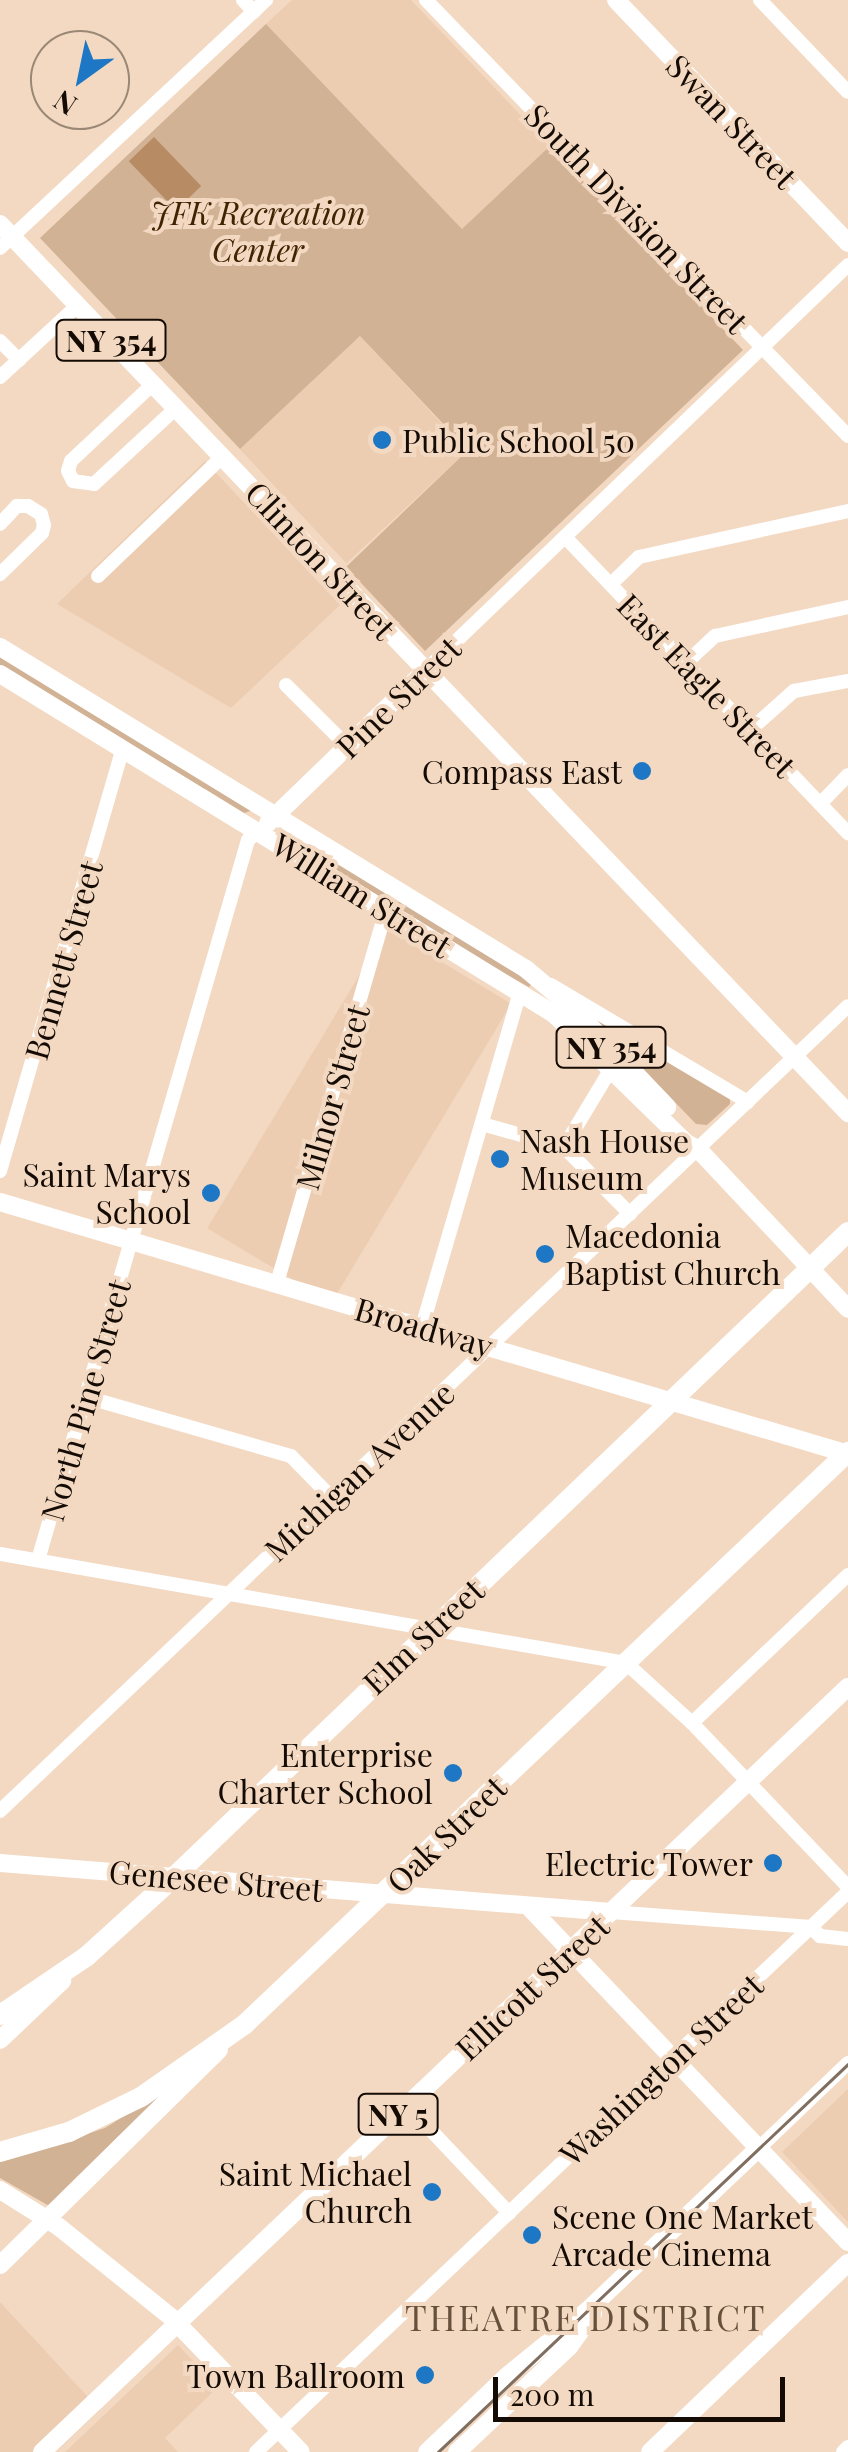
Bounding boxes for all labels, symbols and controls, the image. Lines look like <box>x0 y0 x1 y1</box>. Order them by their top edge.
north arrow <box>30 30 130 130</box>
street label: Swan Street <box>659 46 805 196</box>
text: N <box>46 83 83 125</box>
street label: South Division Street <box>518 96 756 340</box>
park label: JFK Recreation Center <box>150 194 366 269</box>
road number: NY 354 <box>54 315 168 365</box>
place label: Public School 50 <box>402 421 635 459</box>
marker: Public School 50 <box>371 429 393 451</box>
street label: Clinton Street <box>238 473 404 647</box>
street label: East Eagle Street <box>610 585 804 785</box>
street label: Pine Street <box>328 629 468 765</box>
place label: Compass East <box>422 752 622 790</box>
marker: Compass East <box>631 760 653 782</box>
street label: William Street <box>266 825 458 965</box>
street label: Bennett Street <box>16 856 110 1064</box>
street label: Milnor Street <box>287 1000 377 1194</box>
road number: NY 354 <box>554 1022 668 1072</box>
place label: Nash House Museum <box>520 1122 689 1197</box>
marker: Nash House Museum <box>489 1148 511 1170</box>
place label: Saint Marys School <box>22 1156 191 1231</box>
marker: Saint Marys School <box>200 1182 222 1204</box>
place label: Macedonia Baptist Church <box>565 1217 781 1292</box>
marker: Macedonia Baptist Church <box>534 1243 556 1265</box>
street label: North Pine Street <box>32 1275 138 1525</box>
street label: Broadway <box>351 1289 497 1365</box>
street label: Michigan Avenue <box>256 1373 462 1569</box>
street label: Elm Street <box>355 1570 491 1702</box>
place label: Enterprise Charter School <box>217 1736 433 1811</box>
marker: Enterprise Charter School <box>442 1762 464 1784</box>
street label: Oak Street <box>378 1768 514 1900</box>
place label: Electric Tower <box>544 1844 753 1882</box>
street label: Genesee Street <box>107 1852 325 1908</box>
marker: Electric Tower <box>762 1852 784 1874</box>
street label: Ellicott Street <box>447 1906 617 2068</box>
street label: Washington Street <box>552 1965 770 2173</box>
road number: NY 5 <box>356 2089 440 2139</box>
place label: Saint Michael Church <box>218 2155 412 2230</box>
marker: Saint Michael Church <box>421 2181 443 2203</box>
place label: Scene One Market Arcade Cinema <box>552 2198 813 2273</box>
marker: Scene One Market Arcade Cinema <box>521 2224 543 2246</box>
district label: THEATRE DISTRICT <box>405 2296 767 2338</box>
place label: Town Ballroom <box>186 2356 405 2394</box>
scale bar <box>498 2357 790 2419</box>
marker: Town Ballroom <box>414 2364 436 2386</box>
text: 200 m <box>510 2374 594 2414</box>

